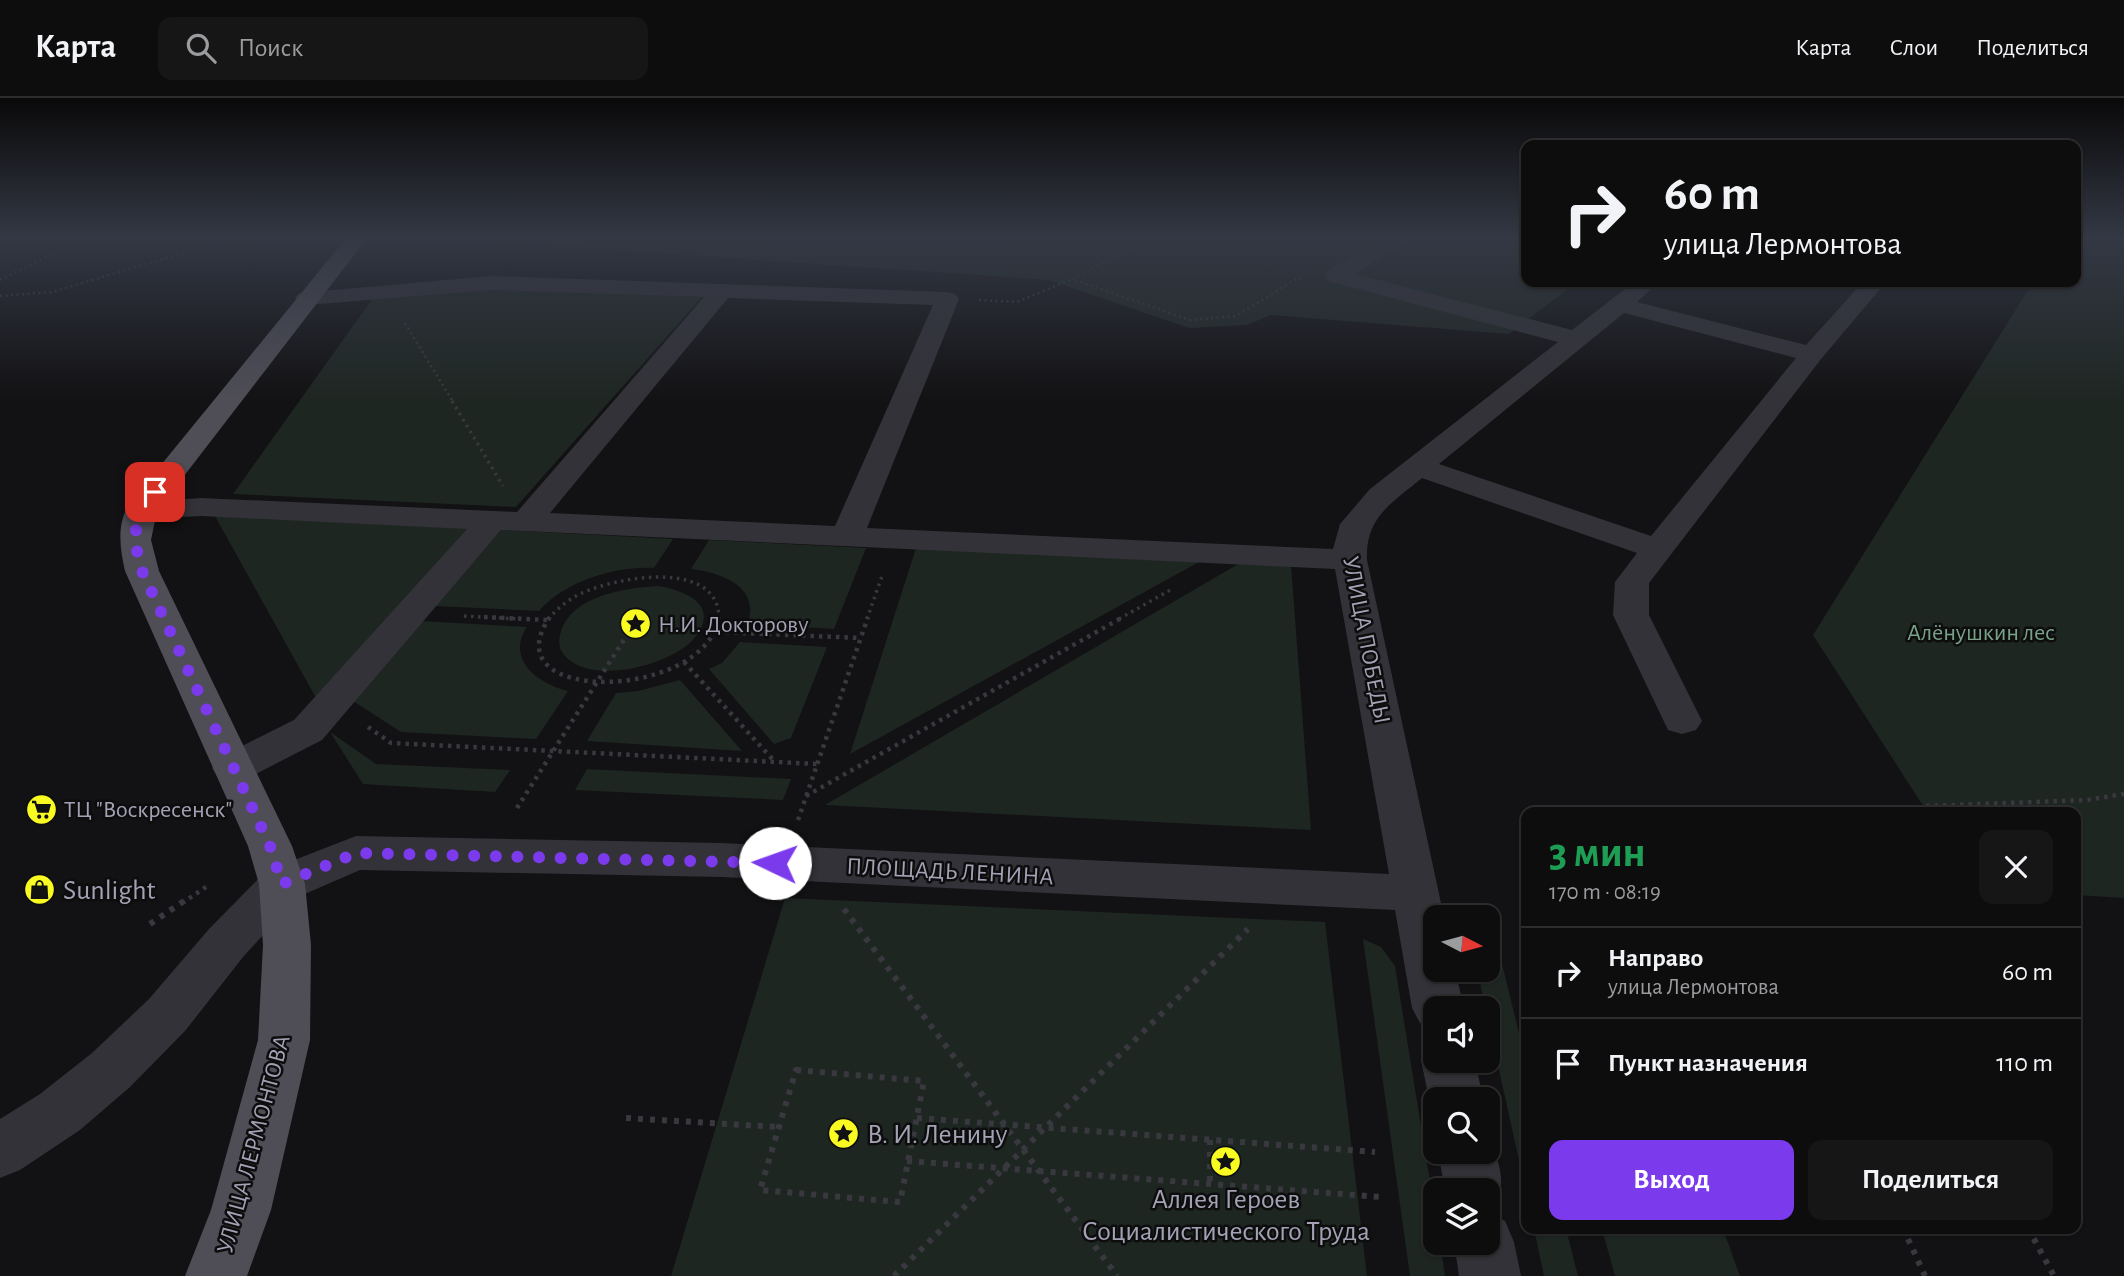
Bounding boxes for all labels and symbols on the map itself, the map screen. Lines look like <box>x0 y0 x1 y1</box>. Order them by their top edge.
pin <box>125 462 185 522</box>
street label: УЛИЦА ПОБЕДЫ <box>1338 554 1394 726</box>
place icon: Н.И. Докторову <box>618 607 652 641</box>
place label: Н.И. Докторову <box>658 613 809 637</box>
park label: Алёнушкин лес <box>1907 621 2055 645</box>
supermarket icon: ТЦ "Воскресенск" <box>24 792 58 826</box>
place label: ТЦ "Воскресенск" <box>64 798 232 822</box>
position arrow <box>738 826 812 900</box>
street label: ПЛОЩАДЬ ЛЕНИНА <box>846 855 1054 889</box>
shop icon: Sunlight <box>23 872 57 906</box>
place label: Sunlight <box>63 877 156 905</box>
north arrow <box>1423 905 1500 982</box>
street label: УЛИЦА ЛЕРМОНТОВА <box>213 1032 295 1256</box>
place icon: В. И. Ленину <box>827 1116 861 1150</box>
place label: В. И. Ленину <box>867 1121 1008 1149</box>
place icon: Аллея Героев Социалистического Труда <box>1209 1144 1243 1178</box>
place label: Аллея Героев Социалистического Труда <box>1082 1186 1370 1246</box>

